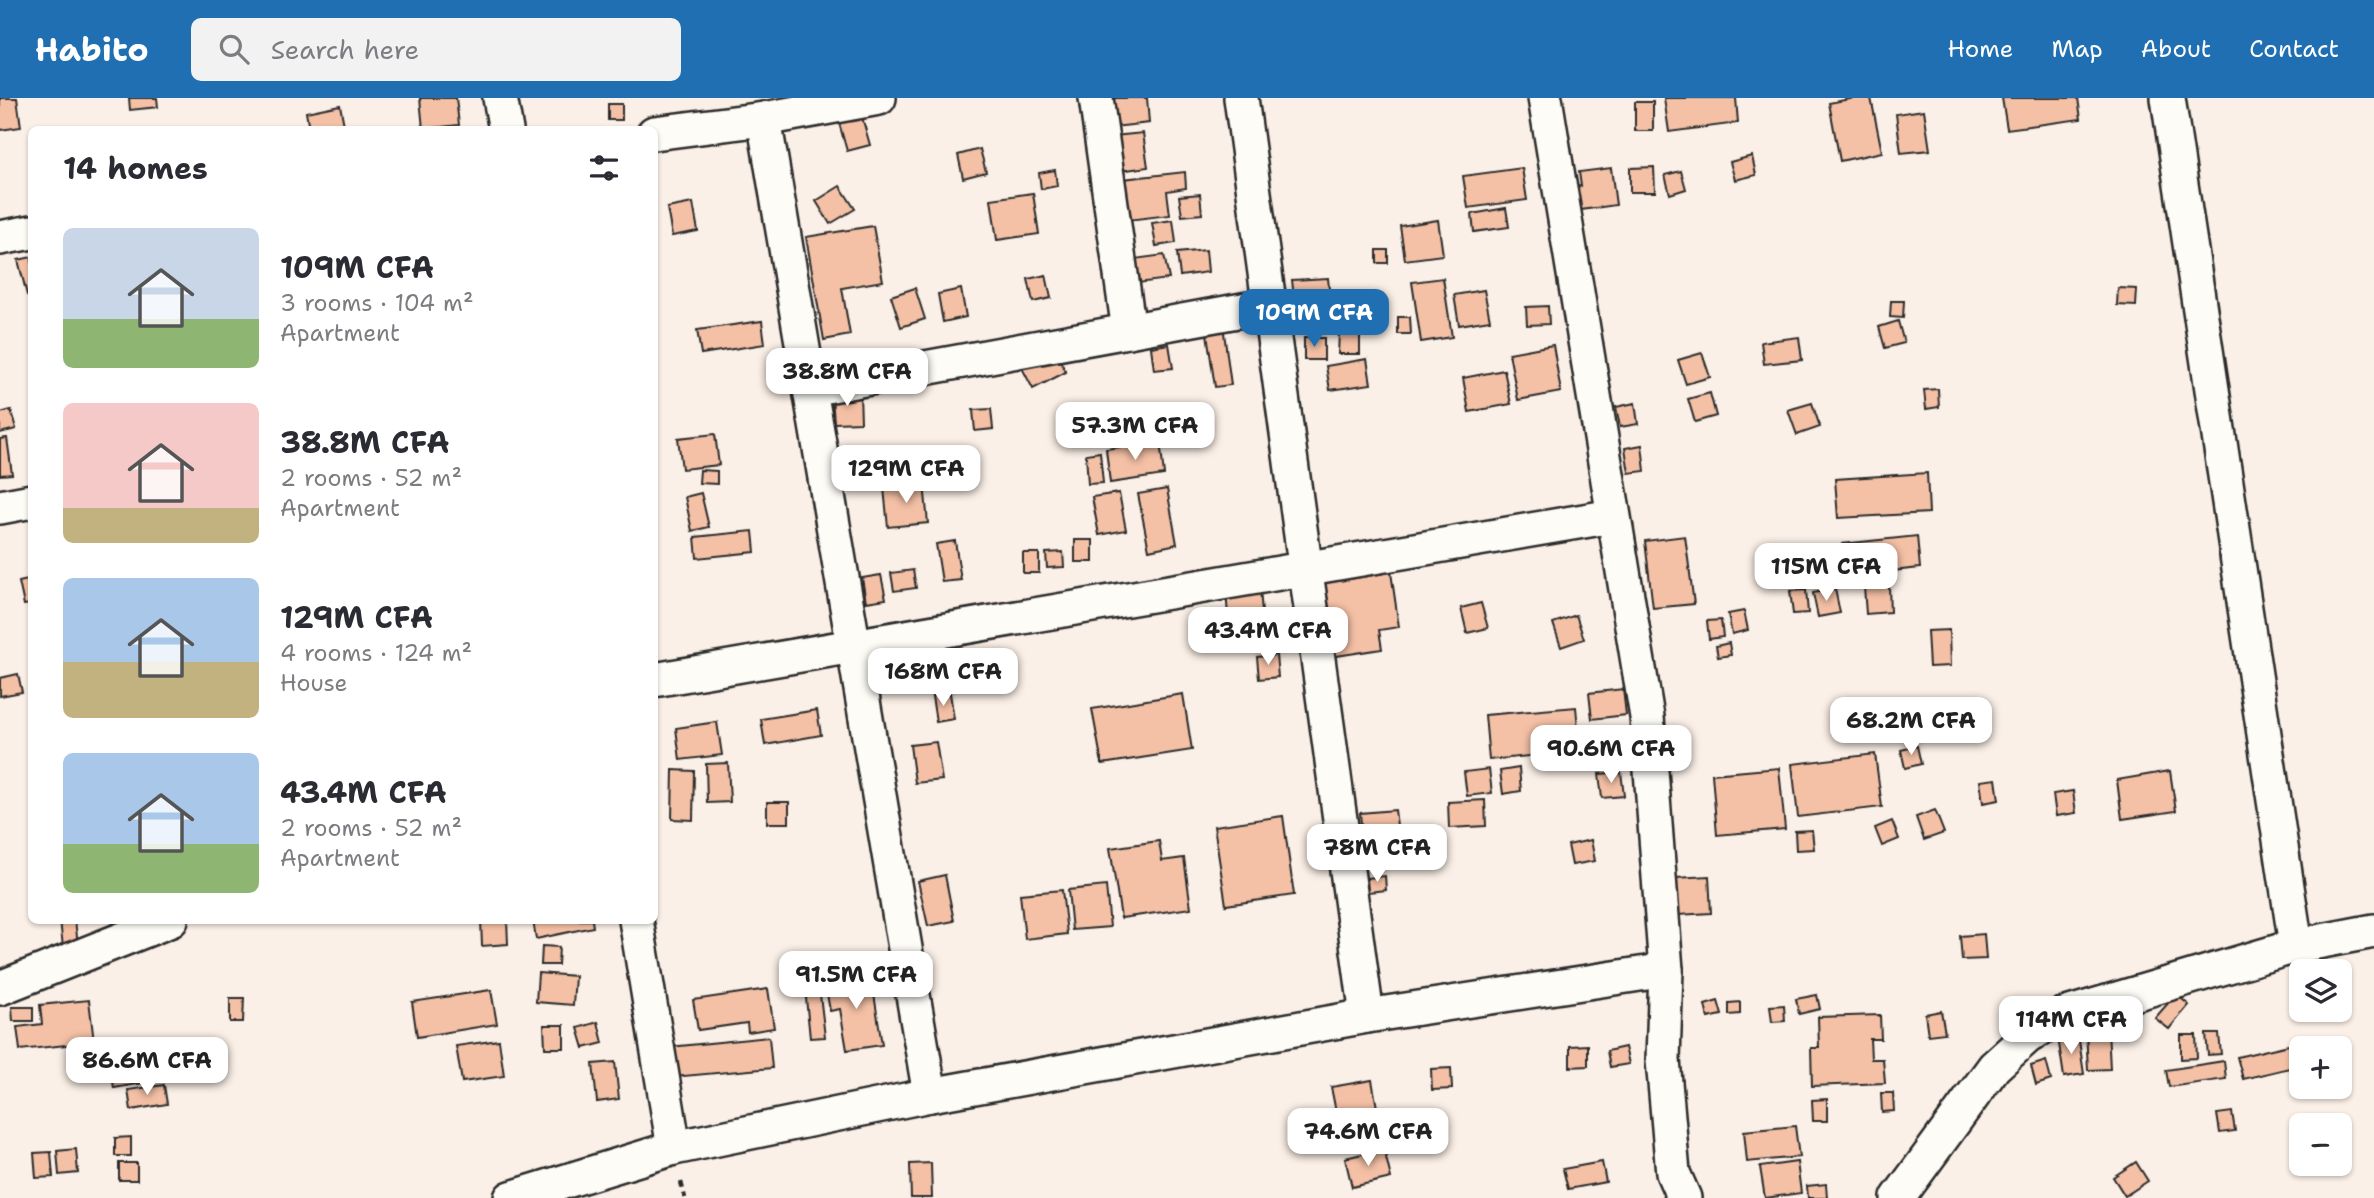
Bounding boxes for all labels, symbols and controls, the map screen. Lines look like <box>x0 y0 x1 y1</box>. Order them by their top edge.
search box <box>191 18 681 81</box>
text: Habito <box>35 27 149 72</box>
icon: search <box>215 30 253 68</box>
text: Search here <box>271 32 419 67</box>
text: Home <box>1947 33 2013 65</box>
text: Map <box>2051 33 2103 65</box>
text: About <box>2141 33 2211 65</box>
text: Contact <box>2249 33 2339 65</box>
text: 14 homes <box>63 148 208 189</box>
icon: filters <box>585 149 623 187</box>
text: 109M CFA <box>280 247 434 288</box>
icon: home <box>119 256 203 340</box>
text: 3 rooms · 104 m² <box>280 288 473 318</box>
pin: 109M CFA <box>1242 289 1386 349</box>
text: 109M CFA <box>1255 297 1373 327</box>
text: Apartment <box>280 318 400 348</box>
pin: 38.8M CFA <box>767 348 927 408</box>
text: 38.8M CFA <box>782 356 912 386</box>
pin: 57.3M CFA <box>1055 402 1215 462</box>
text: 57.3M CFA <box>1072 410 1198 440</box>
text: 38.8M CFA <box>280 422 449 463</box>
icon: home <box>119 431 203 515</box>
pin: 129M CFA <box>834 446 978 505</box>
text: 129M CFA <box>847 453 965 483</box>
text: 2 rooms · 52 m² <box>280 463 462 493</box>
text: Apartment <box>280 493 400 523</box>
pin: 115M CFA <box>1754 544 1898 603</box>
text: 115M CFA <box>1771 551 1881 581</box>
text: 129M CFA <box>280 597 433 638</box>
icon: home <box>119 606 203 690</box>
pin: 43.4M CFA <box>1188 608 1348 667</box>
text: 43.4M CFA <box>1204 615 1332 645</box>
text: 4 rooms · 124 m² <box>280 638 472 668</box>
pin: 168M CFA <box>871 648 1015 708</box>
text: 168M CFA <box>884 656 1002 686</box>
text: House <box>280 668 348 698</box>
pin: 68.2M CFA <box>1831 698 1991 757</box>
text: 68.2M CFA <box>1846 705 1976 735</box>
pin: 90.6M CFA <box>1531 726 1691 785</box>
text: 90.6M CFA <box>1547 733 1675 763</box>
text: 43.4M CFA <box>280 772 447 813</box>
icon: home <box>119 781 203 865</box>
text: 2 rooms · 52 m² <box>280 813 462 843</box>
pin: 78M CFA <box>1312 824 1442 884</box>
text: 78M CFA <box>1323 832 1431 862</box>
text: Apartment <box>280 843 400 873</box>
pin: 91.5M CFA <box>776 951 936 1011</box>
text: 91.5M CFA <box>795 959 917 989</box>
map controls <box>2289 959 2352 1176</box>
button: layers <box>2289 959 2352 1022</box>
pin: 114M CFA <box>1999 996 2143 1056</box>
text: 114M CFA <box>2015 1004 2127 1034</box>
button: + <box>2289 1036 2352 1099</box>
pin: 86.6M CFA <box>67 1038 227 1097</box>
text: 86.6M CFA <box>82 1045 212 1075</box>
pin: 74.6M CFA <box>1288 1108 1448 1168</box>
button: − <box>2289 1113 2352 1176</box>
text: 74.6M CFA <box>1303 1116 1433 1146</box>

